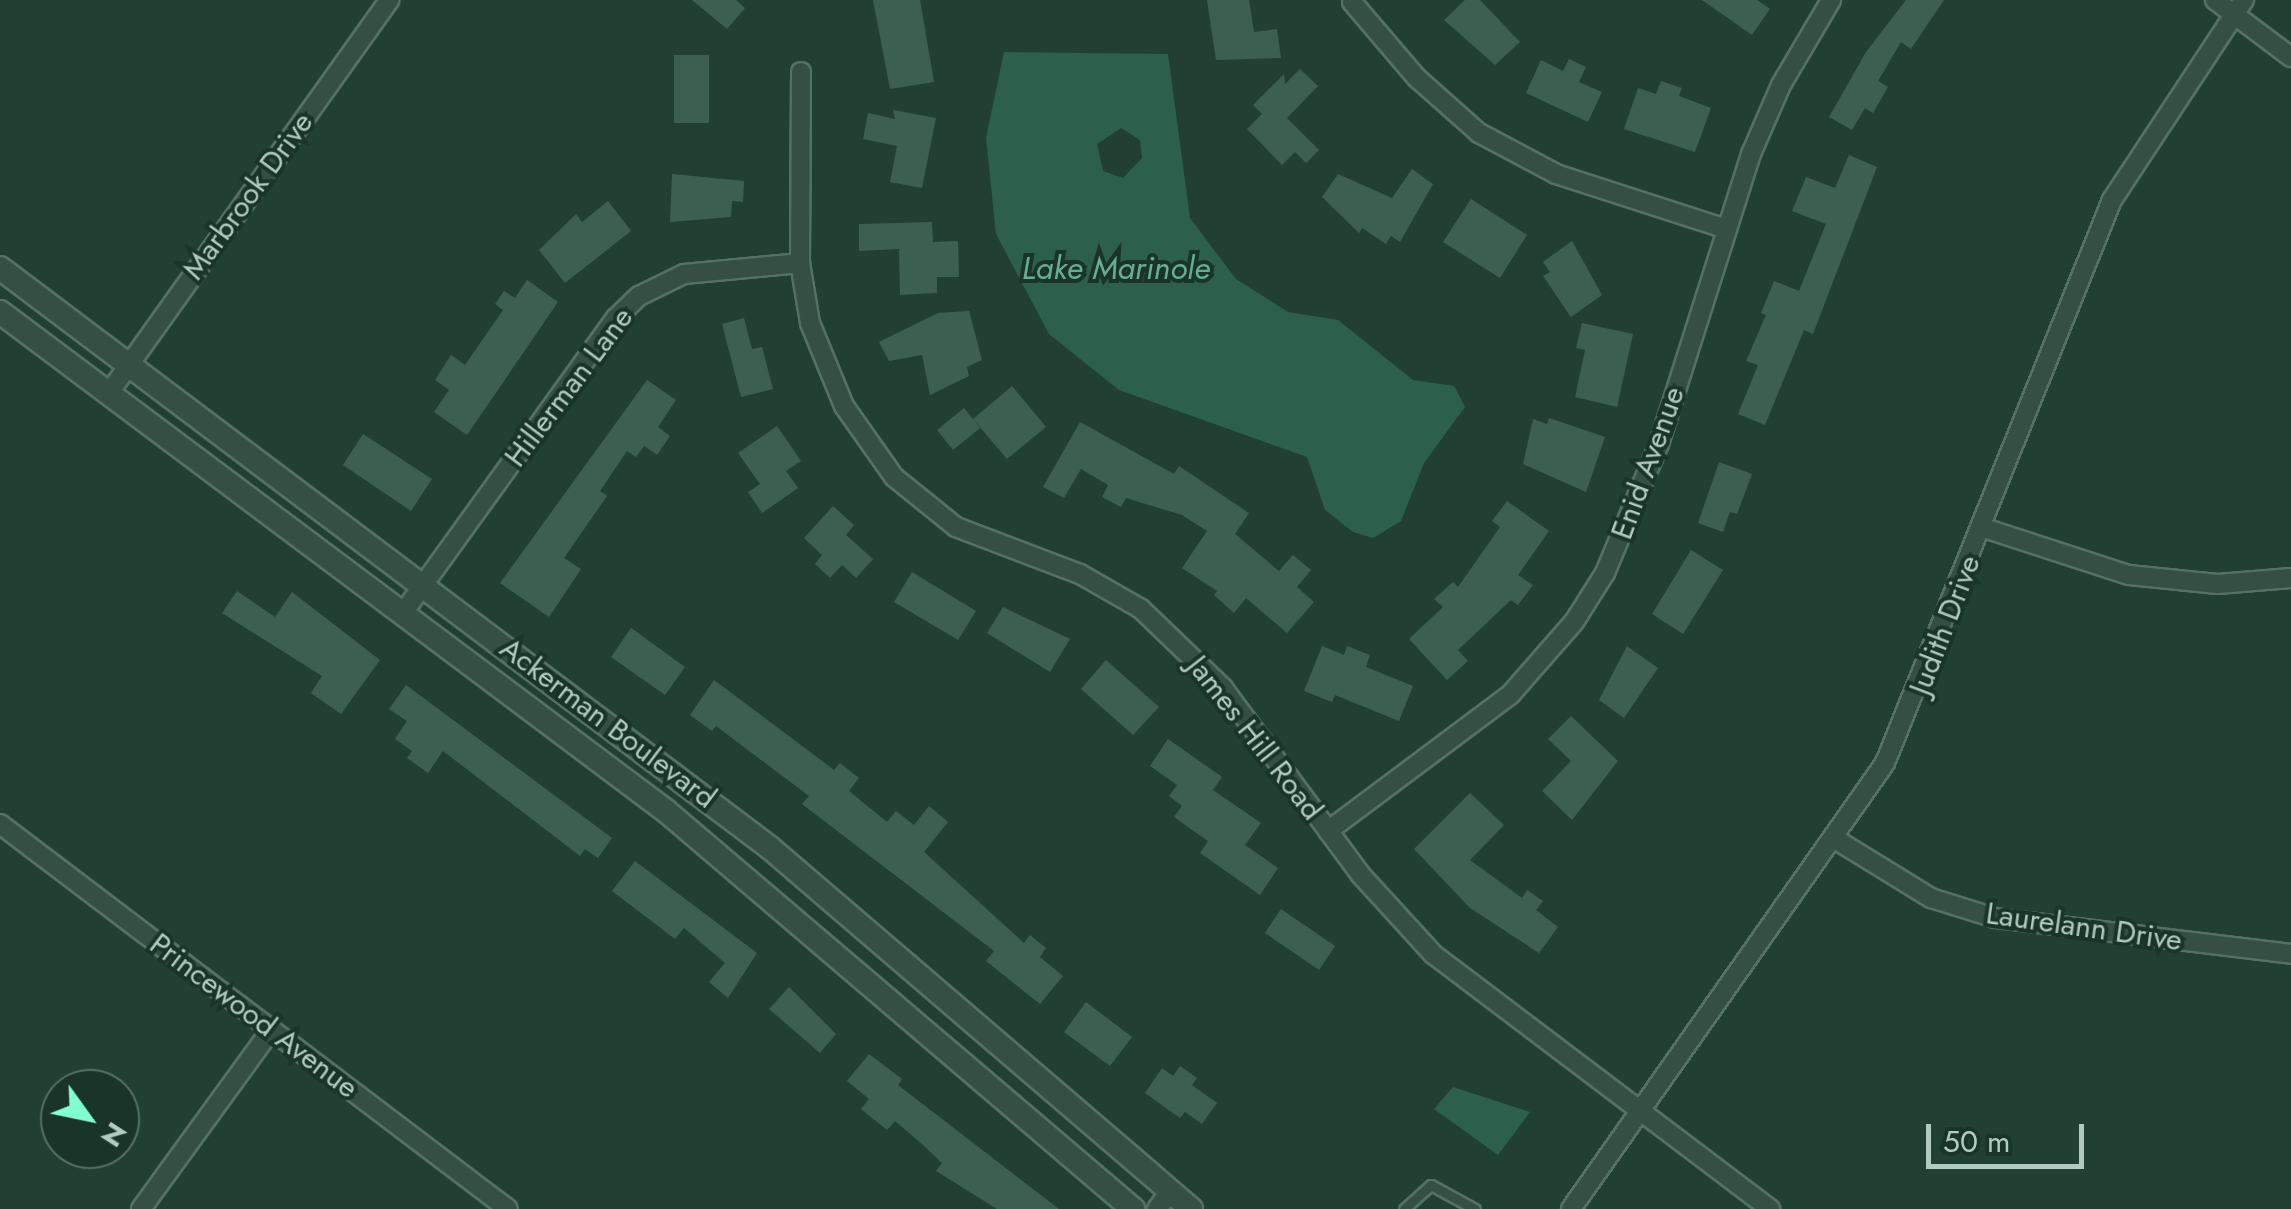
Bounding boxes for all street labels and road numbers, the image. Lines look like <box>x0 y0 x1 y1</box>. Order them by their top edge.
street label: Marbrook Drive <box>175 105 321 287</box>
street label: Hillerman Lane <box>497 300 641 474</box>
street label: Enid Avenue <box>1604 382 1692 544</box>
street label: Judith Drive <box>1902 550 1988 700</box>
street label: Ackerman Boulevard <box>493 630 723 816</box>
street label: James Hill Road <box>1180 649 1330 827</box>
street label: Laurelann Drive <box>1984 895 2184 959</box>
street label: Princewood Avenue <box>143 926 365 1106</box>

